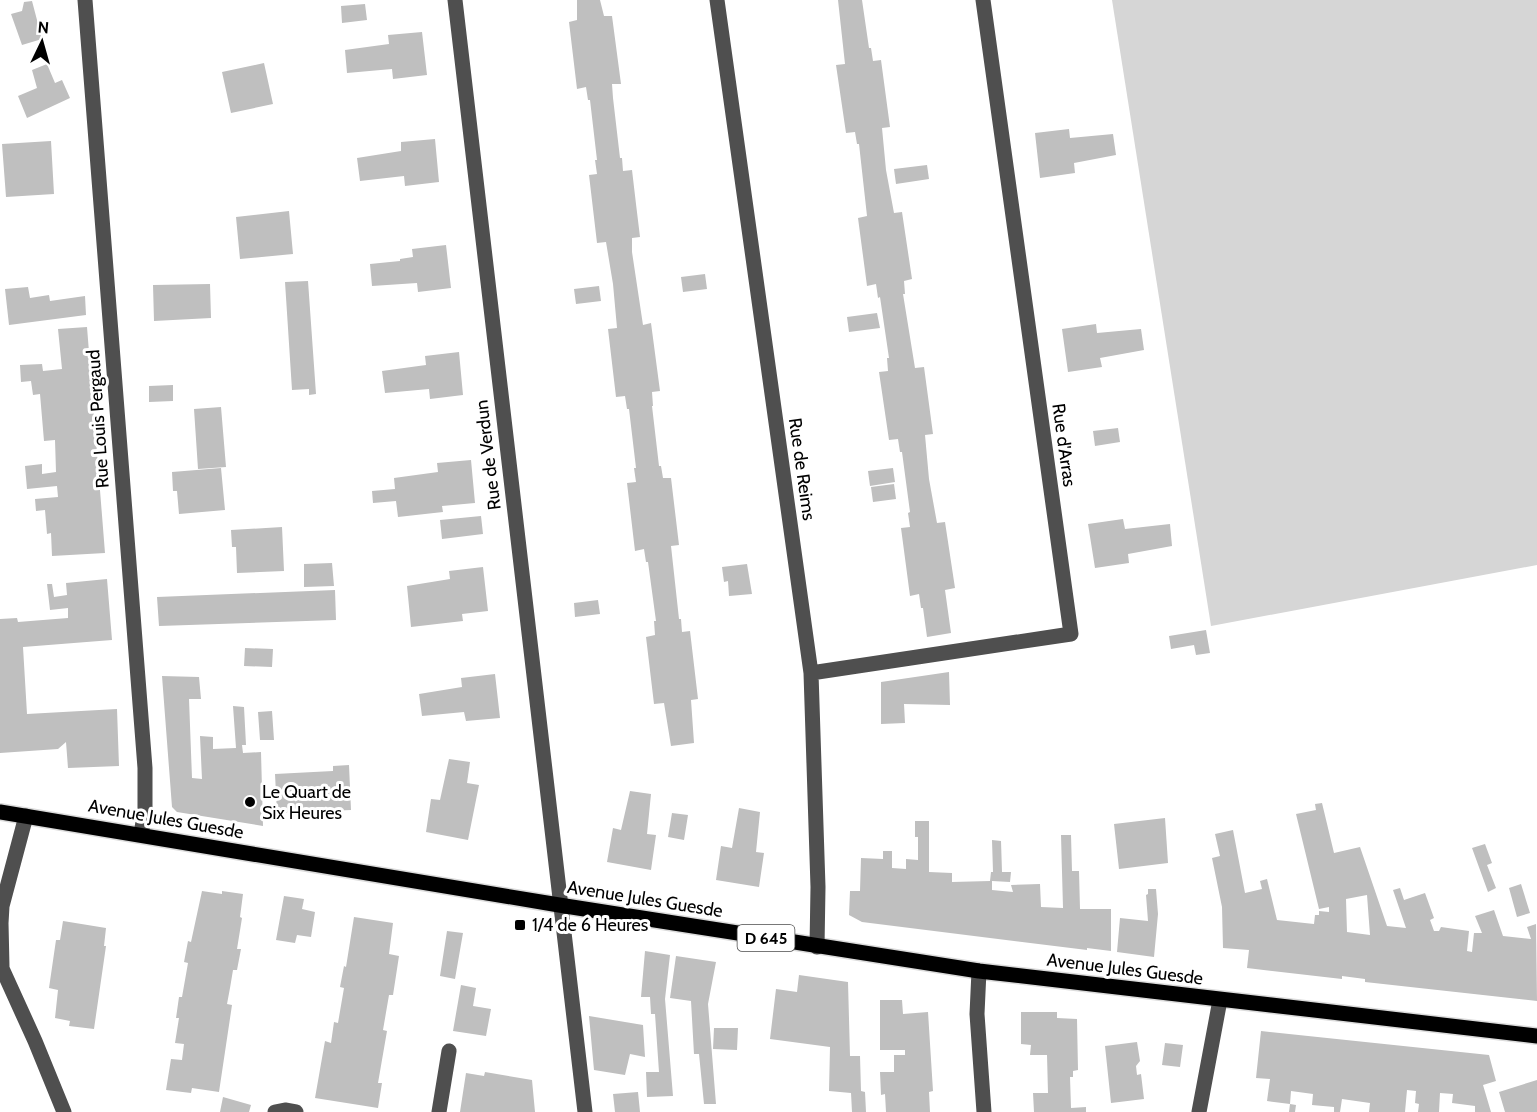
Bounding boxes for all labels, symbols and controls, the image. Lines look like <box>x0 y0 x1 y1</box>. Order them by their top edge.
north arrow <box>12 12 72 72</box>
text: N <box>37 18 50 38</box>
street label: Rue Louis Pergaud <box>82 349 114 489</box>
street label: Rue de Verdun <box>470 399 506 511</box>
street label: Rue d'Arras <box>1047 402 1081 488</box>
street label: Rue de Reims <box>784 416 820 522</box>
place label: Le Quart de Six Heures <box>262 781 351 824</box>
street label: Avenue Jules Guesde <box>87 795 245 843</box>
marker: Le Quart de Six Heures <box>243 795 257 809</box>
street label: Avenue Jules Guesde <box>566 876 724 922</box>
place label: 1/4 de 6 Heures <box>532 914 648 936</box>
marker: 1/4 de 6 Heures <box>513 918 527 932</box>
road number: D 645 <box>738 925 795 951</box>
street label: Avenue Jules Guesde <box>1046 949 1204 989</box>

